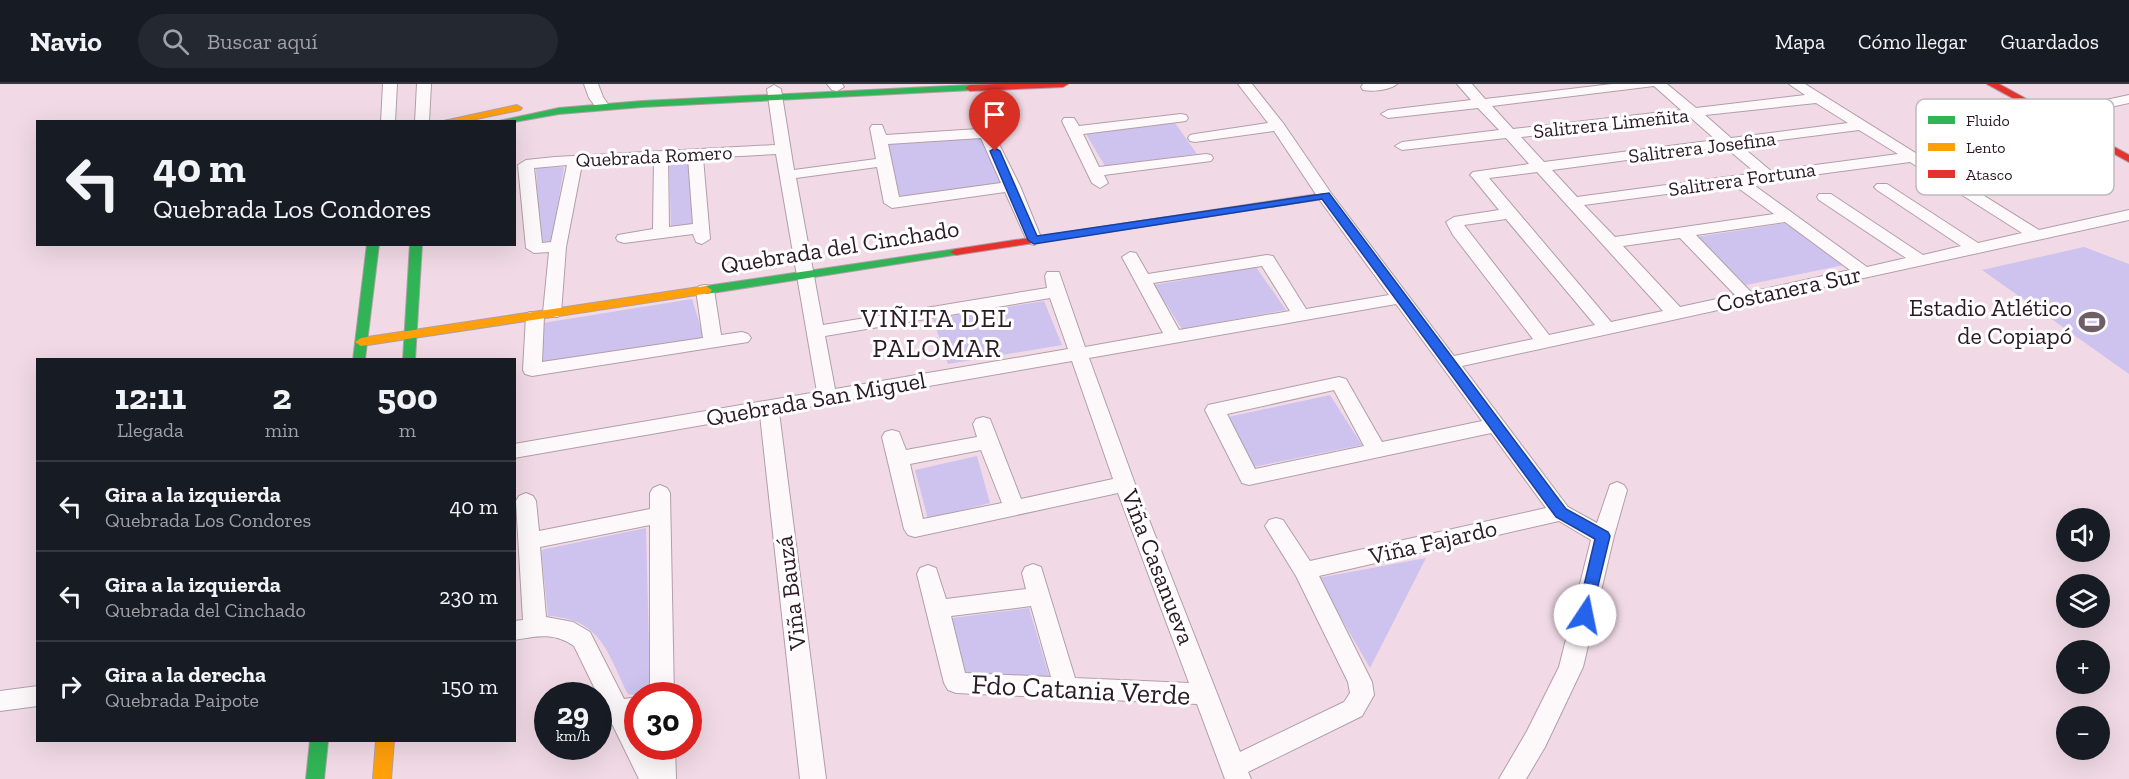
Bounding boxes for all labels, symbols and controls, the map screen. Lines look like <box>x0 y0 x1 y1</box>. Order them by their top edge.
search box <box>138 14 558 68</box>
text: Navio <box>30 25 102 58</box>
icon: search <box>159 25 192 58</box>
text: Buscar aquí <box>207 28 318 55</box>
text: Mapa <box>1775 29 1825 54</box>
text: Cómo llegar <box>1858 29 1968 54</box>
text: Guardados <box>2001 29 2099 54</box>
pin <box>969 89 1020 151</box>
icon: arrive <box>978 98 1011 131</box>
legend <box>1916 99 2114 195</box>
street label: Salitrera Limeñita <box>1532 103 1690 143</box>
text: Fluido <box>1966 111 2010 130</box>
street label: Salitrera Josefina <box>1627 126 1777 168</box>
text: Lento <box>1966 138 2006 157</box>
street label: Quebrada Romero <box>575 140 733 172</box>
text: 40 m <box>153 142 246 193</box>
icon: left <box>54 144 132 222</box>
street label: Salitrera Fortuna <box>1667 157 1817 201</box>
text: Atasco <box>1966 165 2012 184</box>
text: Quebrada Los Condores <box>153 193 431 225</box>
street label: Quebrada del Cinchado <box>719 213 961 280</box>
street label: Costanera Sur <box>1714 259 1864 318</box>
place label: Estadio Atlético de Copiapó <box>1909 293 2072 350</box>
district label: VIÑITA DEL PALOMAR <box>860 302 1013 364</box>
sports icon: Estadio Atlético de Copiapó <box>2077 307 2107 337</box>
street label: Quebrada San Miguel <box>704 365 928 432</box>
text: 12:11 <box>114 375 186 418</box>
text: 2 <box>272 375 291 418</box>
text: 500 <box>377 375 438 418</box>
text: Llegada <box>117 418 184 442</box>
text: min <box>265 418 299 442</box>
text: m <box>399 418 416 442</box>
text: Gira a la izquierda <box>105 481 281 508</box>
street label: Viña Casanueva <box>1115 484 1201 649</box>
icon: left <box>54 490 87 523</box>
text: 40 m <box>449 493 498 520</box>
text: Quebrada Los Condores <box>105 508 311 532</box>
map controls <box>2056 508 2110 760</box>
button: sound <box>2056 508 2110 562</box>
street label: Viña Fajardo <box>1365 513 1500 571</box>
street label: Viña Bauzá <box>769 534 812 653</box>
text: Gira a la izquierda <box>105 571 281 598</box>
button: layers <box>2056 574 2110 628</box>
icon: left <box>54 580 87 613</box>
text: 230 m <box>439 583 498 610</box>
position arrow <box>1553 583 1617 647</box>
text: Quebrada del Cinchado <box>105 598 306 622</box>
button: + <box>2056 640 2110 694</box>
text: Gira a la derecha <box>105 661 266 688</box>
street label: Fdo Catania Verde <box>971 667 1191 712</box>
icon: right <box>54 670 87 703</box>
text: 150 m <box>442 673 498 700</box>
speed limit sign: 30 <box>624 682 702 760</box>
text: Quebrada Paipote <box>105 688 259 712</box>
text: 29 <box>557 696 589 732</box>
button: − <box>2056 706 2110 760</box>
text: km/h <box>556 727 590 745</box>

